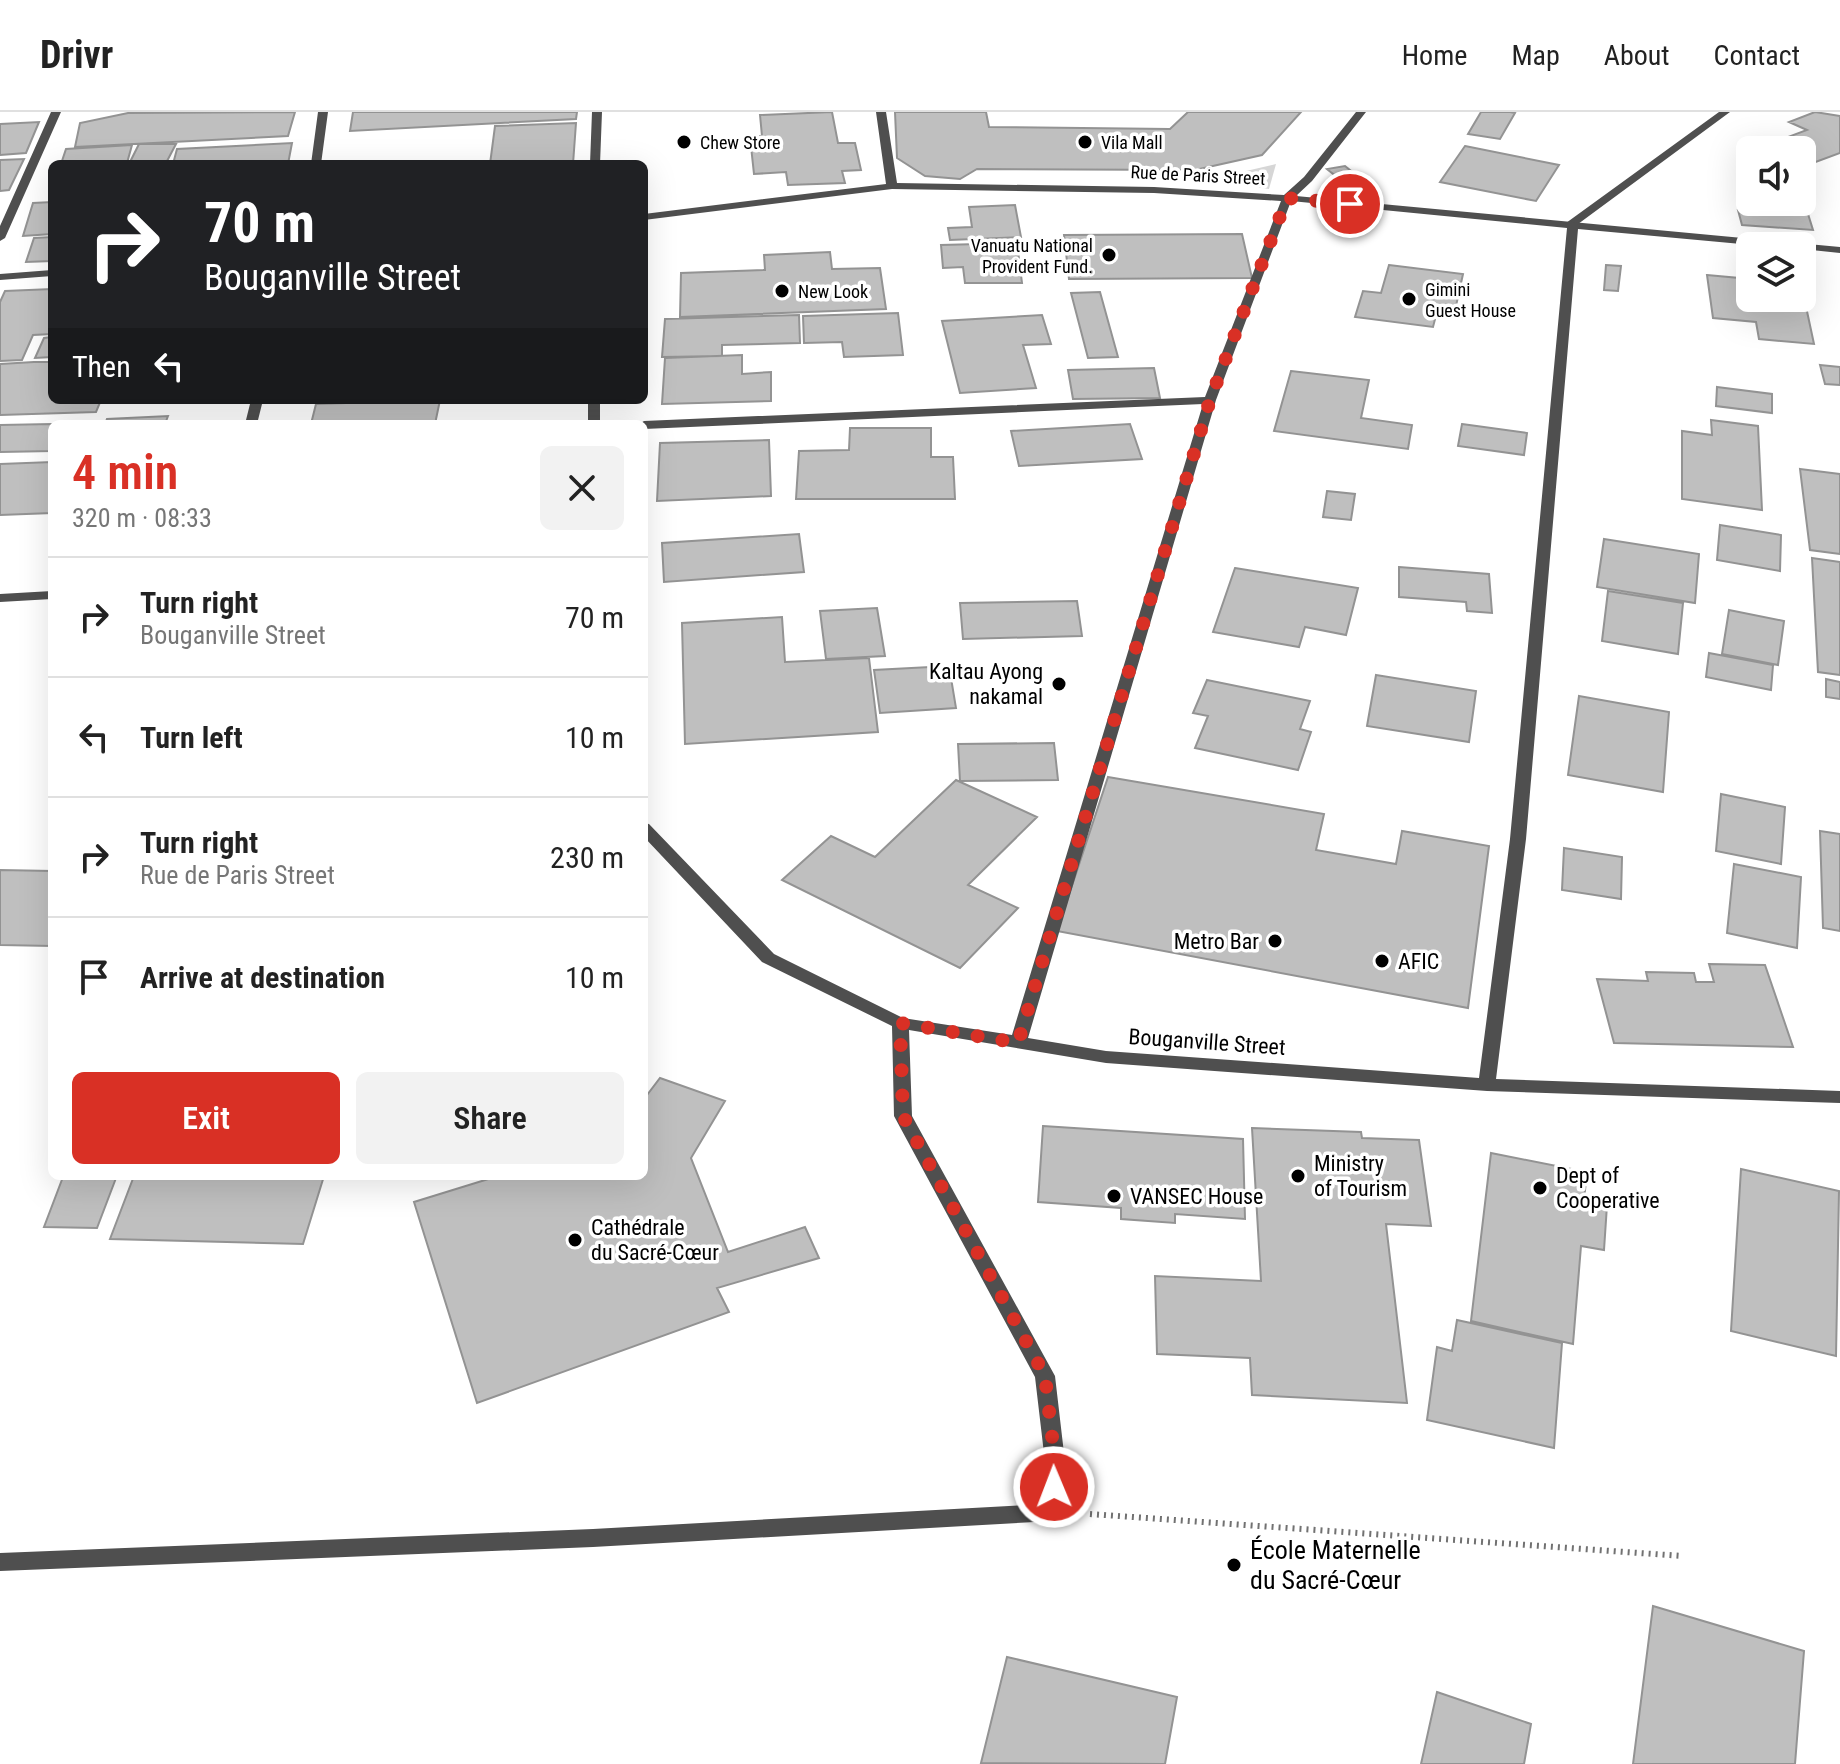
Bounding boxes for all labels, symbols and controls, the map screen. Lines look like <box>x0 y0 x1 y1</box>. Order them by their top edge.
text: Drivr <box>40 33 113 77</box>
text: Home <box>1402 39 1467 72</box>
text: Map <box>1511 39 1560 72</box>
text: About <box>1604 39 1670 72</box>
text: Contact <box>1714 39 1800 72</box>
place label: Chew Store <box>700 132 780 153</box>
place label: Vila Mall <box>1101 132 1163 153</box>
marker: Chew Store <box>675 133 693 151</box>
marker: Vila Mall <box>1076 133 1094 151</box>
map controls <box>1736 136 1816 312</box>
button: sound <box>1736 136 1816 216</box>
street label: Rue de Paris Street <box>1130 161 1266 189</box>
pin <box>1316 170 1384 238</box>
icon: arrive <box>1328 182 1372 226</box>
text: 70 m <box>204 190 315 256</box>
icon: right <box>72 192 176 296</box>
button: layers <box>1736 232 1816 312</box>
place label: Vanuatu National Provident Fund. <box>971 235 1093 277</box>
marker: Vanuatu National Provident Fund. <box>1100 246 1118 264</box>
text: Bouganville Street <box>204 257 461 299</box>
place label: Gimini Guest House <box>1425 279 1516 321</box>
place label: New Look <box>798 281 868 302</box>
marker: New Look <box>773 282 791 300</box>
marker: Gimini Guest House <box>1400 290 1418 308</box>
icon: left <box>147 344 191 388</box>
text: Then <box>72 349 131 384</box>
text: 4 min <box>72 444 178 501</box>
button: close <box>540 446 624 530</box>
text: 320 m · 08:33 <box>72 503 212 533</box>
text: Turn right <box>140 585 258 620</box>
icon: right <box>72 595 116 639</box>
text: 70 m <box>565 600 624 635</box>
text: Bouganville Street <box>140 620 326 650</box>
place label: Kaltau Ayong nakamal <box>929 659 1043 709</box>
marker: Kaltau Ayong nakamal <box>1050 675 1068 693</box>
icon: left <box>72 715 116 759</box>
text: Turn left <box>140 720 243 755</box>
text: 10 m <box>565 720 624 755</box>
text: Turn right <box>140 825 258 860</box>
icon: right <box>72 835 116 879</box>
text: 230 m <box>550 840 624 875</box>
text: Rue de Paris Street <box>140 860 335 890</box>
place label: Metro Bar <box>1174 929 1259 954</box>
marker: Metro Bar <box>1266 932 1284 950</box>
place label: AFIC <box>1398 949 1439 974</box>
marker: AFIC <box>1373 952 1391 970</box>
icon: arrive <box>72 955 116 999</box>
text: Arrive at destination <box>140 960 385 995</box>
text: 10 m <box>565 960 624 995</box>
street label: Bouganville Street <box>1128 1024 1286 1060</box>
button: Exit <box>72 1072 340 1164</box>
button: Share <box>356 1072 624 1164</box>
place label: Ministry of Tourism <box>1314 1151 1407 1201</box>
place label: Dept of Cooperative <box>1556 1163 1660 1213</box>
marker: Ministry of Tourism <box>1289 1167 1307 1185</box>
marker: Dept of Cooperative <box>1531 1179 1549 1197</box>
place label: VANSEC House <box>1130 1184 1263 1209</box>
marker: VANSEC House <box>1105 1187 1123 1205</box>
place label: Cathédrale du Sacré-Cœur <box>591 1215 719 1265</box>
marker: Cathédrale du Sacré-Cœur <box>566 1231 584 1249</box>
position arrow <box>1012 1445 1096 1529</box>
place label: École Maternelle du Sacré-Cœur <box>1250 1535 1421 1595</box>
marker: École Maternelle du Sacré-Cœur <box>1225 1556 1243 1574</box>

